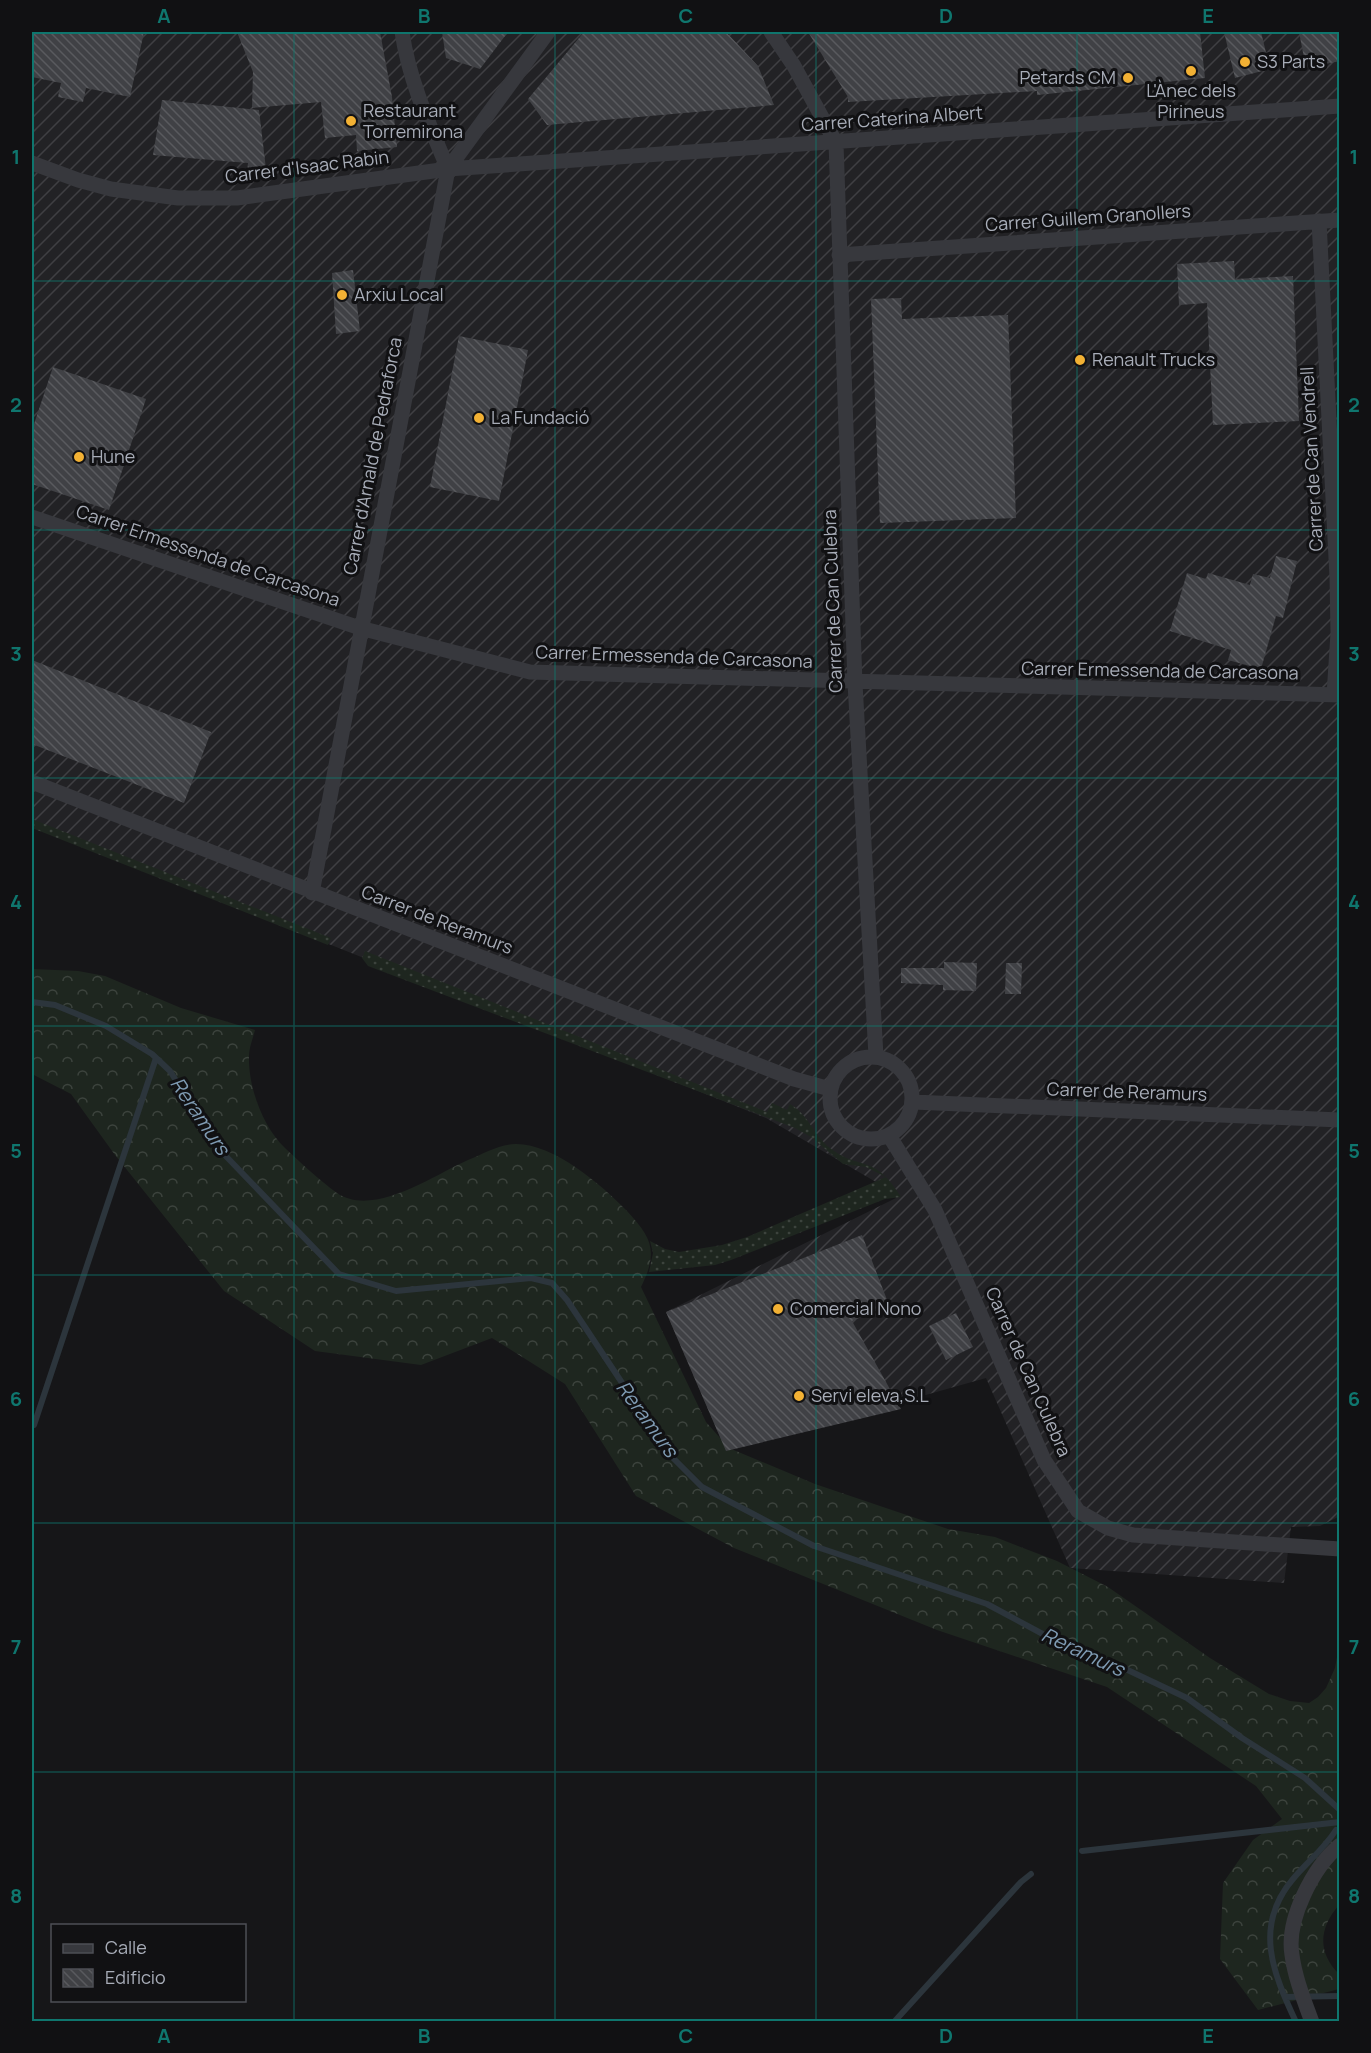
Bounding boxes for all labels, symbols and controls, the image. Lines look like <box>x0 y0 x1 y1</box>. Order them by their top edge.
text: A <box>157 2 171 29</box>
text: B <box>418 2 431 29</box>
text: C <box>679 2 693 29</box>
text: D <box>939 2 953 29</box>
text: E <box>1202 2 1214 29</box>
place label: S3 Parts <box>1257 49 1325 73</box>
marker: S3 Parts <box>1238 55 1252 69</box>
marker: L'Ànec dels Pirineus <box>1184 64 1198 78</box>
place label: Petards CM <box>1019 65 1116 89</box>
marker: Petards CM <box>1121 71 1135 85</box>
place label: L'Ànec dels Pirineus <box>1146 78 1236 123</box>
place label: Restaurant Torremirona <box>363 98 463 143</box>
street label: Carrer Caterina Albert <box>800 100 984 136</box>
marker: Restaurant Torremirona <box>344 114 358 128</box>
text: 1 <box>12 143 20 170</box>
text: 1 <box>1350 143 1358 170</box>
street label: Carrer d'Isaac Rabin <box>224 144 390 188</box>
street label: Carrer Guillem Granollers <box>984 198 1192 236</box>
place label: Arxiu Local <box>354 282 444 306</box>
marker: Arxiu Local <box>335 288 349 302</box>
street label: Carrer d'Arnald de Pedraforca <box>337 335 407 577</box>
place label: Renault Trucks <box>1092 347 1215 371</box>
marker: Renault Trucks <box>1073 353 1087 367</box>
street label: Carrer de Can Vendrell <box>1294 366 1328 552</box>
text: 2 <box>10 391 22 418</box>
text: 2 <box>1348 391 1360 418</box>
place label: La Fundació <box>491 405 589 429</box>
marker: La Fundació <box>472 411 486 425</box>
place label: Hune <box>91 444 135 468</box>
marker: Hune <box>72 450 86 464</box>
street label: Carrer Ermessenda de Carcasona <box>73 499 343 612</box>
street label: Carrer de Can Culebra <box>817 509 847 693</box>
street label: Carrer Ermessenda de Carcasona <box>535 639 813 673</box>
text: 3 <box>10 640 22 667</box>
text: 3 <box>1348 640 1360 667</box>
street label: Carrer Ermessenda de Carcasona <box>1021 656 1299 684</box>
street label: Carrer de Reramurs <box>358 879 517 959</box>
text: 4 <box>10 888 22 915</box>
text: 4 <box>1348 888 1360 915</box>
water label: Reramurs <box>165 1072 237 1161</box>
street label: Carrer de Reramurs <box>1046 1076 1208 1106</box>
text: 5 <box>10 1137 22 1164</box>
text: 5 <box>1348 1137 1360 1164</box>
street label: Carrer de Can Culebra <box>981 1283 1077 1460</box>
place label: Comercial Nono <box>790 1296 922 1320</box>
marker: Comercial Nono <box>771 1302 785 1316</box>
water label: Reramurs <box>611 1375 685 1464</box>
place label: Servi eleva,S.L <box>811 1383 929 1407</box>
text: 6 <box>10 1385 22 1412</box>
text: 6 <box>1348 1385 1360 1412</box>
marker: Servi eleva,S.L <box>792 1389 806 1403</box>
water label: Reramurs <box>1037 1621 1130 1683</box>
text: 7 <box>11 1633 21 1660</box>
text: 7 <box>1349 1633 1359 1660</box>
text: 8 <box>10 1882 22 1909</box>
text: 8 <box>1348 1882 1360 1909</box>
legend <box>51 1924 246 2002</box>
text: Calle <box>105 1935 147 1959</box>
text: Edificio <box>105 1965 166 1989</box>
text: A <box>157 2022 171 2049</box>
text: B <box>418 2022 431 2049</box>
text: C <box>679 2022 693 2049</box>
text: D <box>939 2022 953 2049</box>
text: E <box>1202 2022 1214 2049</box>

